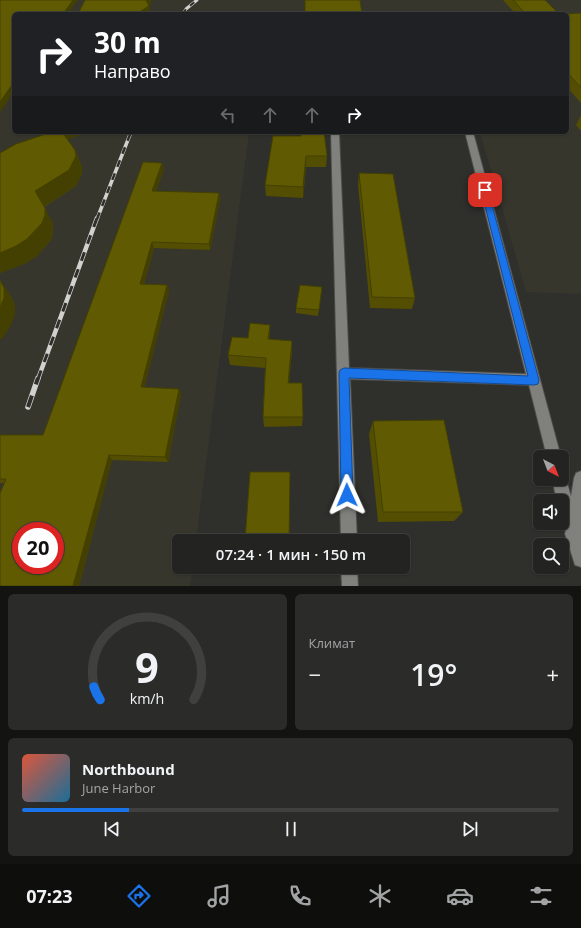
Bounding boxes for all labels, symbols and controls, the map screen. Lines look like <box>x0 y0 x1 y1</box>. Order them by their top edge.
text: 30 m <box>94 23 161 61</box>
icon: right <box>28 28 80 80</box>
text: Направо <box>94 59 171 83</box>
icon: left <box>217 104 239 126</box>
icon: ahead <box>259 104 281 126</box>
icon: ahead <box>301 104 323 126</box>
icon: right <box>343 104 365 126</box>
pin <box>468 173 502 207</box>
icon: arrive <box>474 179 496 201</box>
north arrow <box>533 450 569 486</box>
map controls <box>533 450 569 574</box>
position arrow <box>326 474 368 516</box>
button: sound <box>533 494 569 530</box>
speed limit sign: 20 <box>12 522 64 574</box>
button: search <box>533 538 569 574</box>
text: 07:24 · 1 мин · 150 m <box>216 544 366 564</box>
text: Климат <box>309 634 355 652</box>
text: 9 <box>135 639 159 695</box>
text: 19° <box>410 654 457 695</box>
text: − <box>309 659 321 689</box>
text: + <box>546 659 559 689</box>
text: km/h <box>130 689 165 708</box>
text: Northbound <box>82 759 175 779</box>
text: June Harbor <box>82 779 155 797</box>
icon: previous <box>101 818 123 840</box>
icon: pause <box>280 818 302 840</box>
icon: next <box>459 818 481 840</box>
icon: directions <box>125 882 153 910</box>
icon: music <box>205 882 233 910</box>
icon: phone <box>286 882 314 910</box>
icon: climate <box>366 882 394 910</box>
icon: car <box>446 882 474 910</box>
icon: filters <box>527 882 555 910</box>
text: 07:23 <box>26 884 73 908</box>

